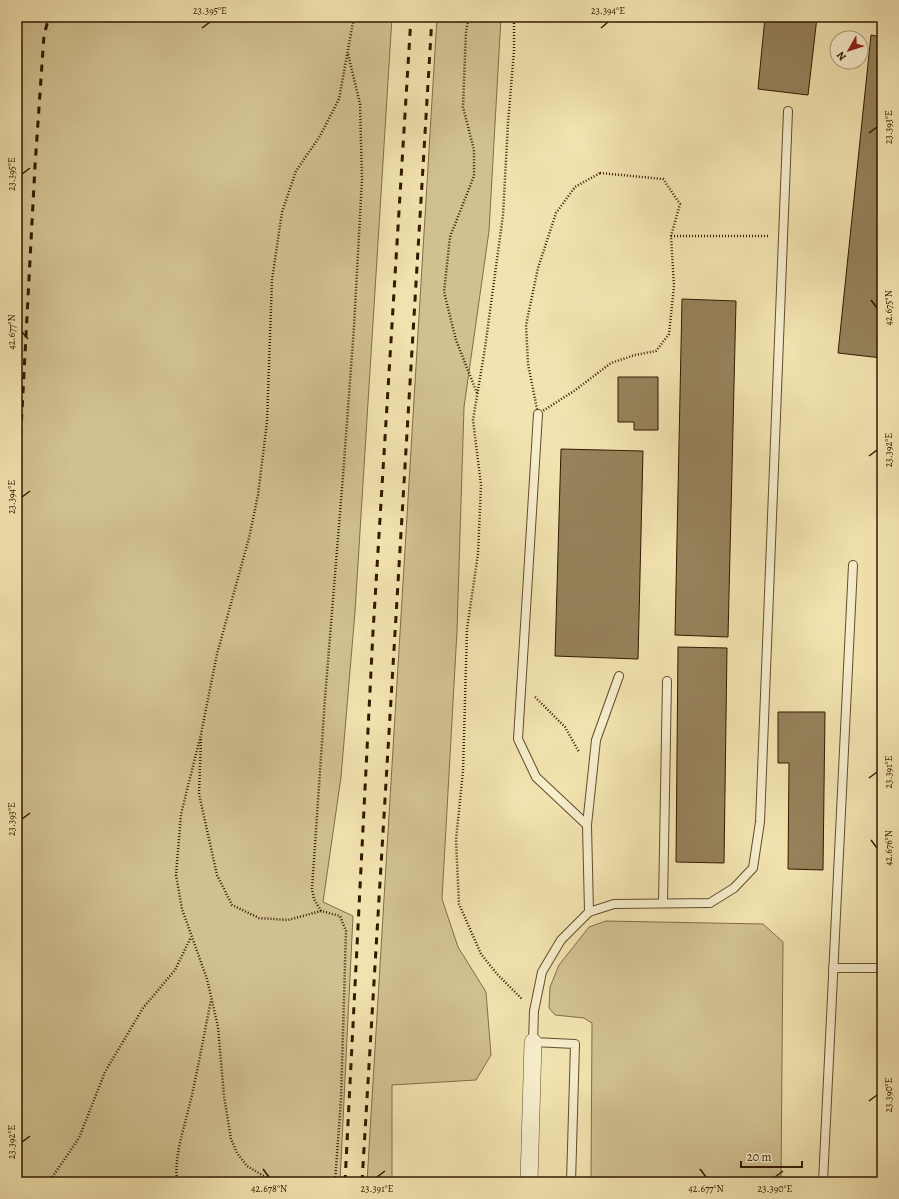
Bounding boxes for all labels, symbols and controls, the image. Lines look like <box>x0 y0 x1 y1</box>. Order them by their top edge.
text: 23.395°E <box>193 4 227 17</box>
text: 23.394°E <box>591 4 625 17</box>
north arrow <box>829 30 869 70</box>
text: N <box>833 48 850 64</box>
text: 23.393°E <box>882 110 895 144</box>
text: 23.395°E <box>5 157 18 191</box>
text: 42.675°N <box>882 290 895 326</box>
text: 42.677°N <box>5 314 18 350</box>
text: 23.392°E <box>882 433 895 467</box>
text: 23.394°E <box>5 480 18 514</box>
text: 23.391°E <box>882 755 895 789</box>
text: 23.393°E <box>5 802 18 836</box>
text: 42.676°N <box>882 830 895 866</box>
text: 23.390°E <box>882 1077 895 1112</box>
text: 23.392°E <box>5 1125 18 1159</box>
scale bar <box>741 1143 802 1169</box>
text: 20 m <box>747 1149 771 1165</box>
text: 42.678°N <box>251 1182 287 1195</box>
text: 23.391°E <box>360 1182 394 1195</box>
text: 42.677°N <box>688 1182 724 1195</box>
text: 23.390°E <box>758 1182 793 1195</box>

